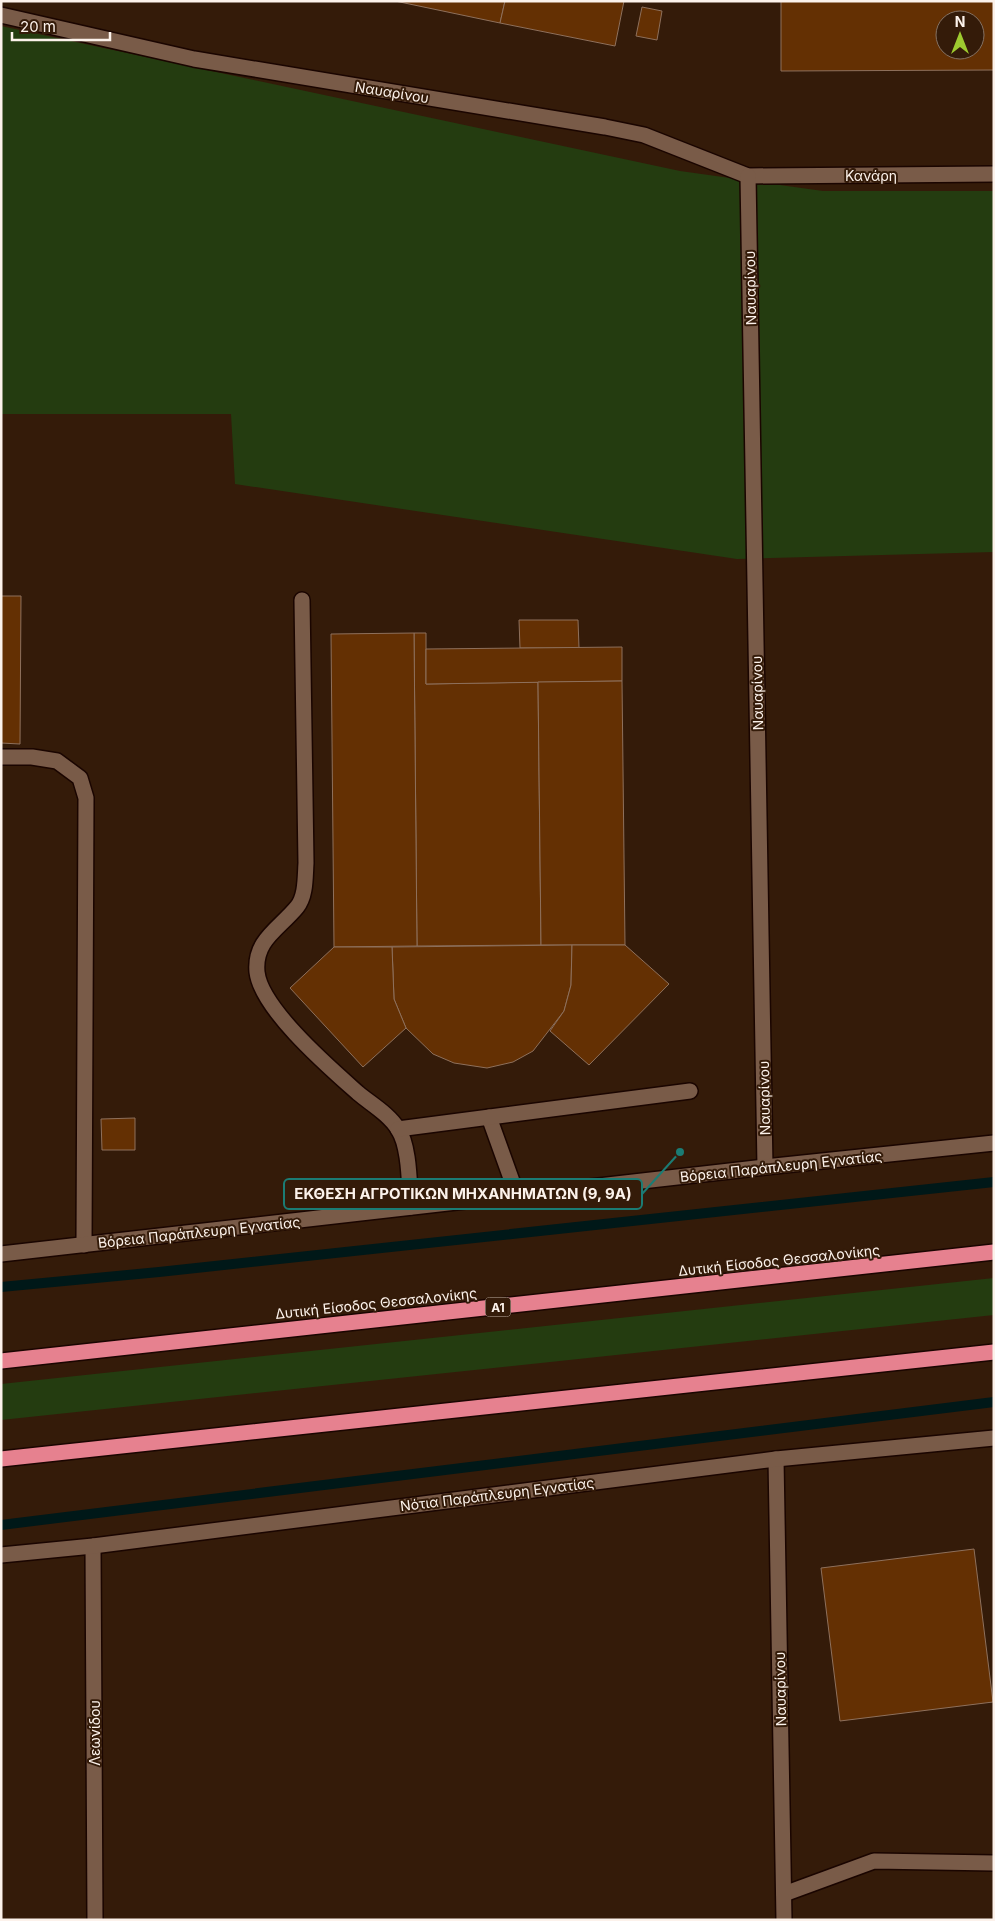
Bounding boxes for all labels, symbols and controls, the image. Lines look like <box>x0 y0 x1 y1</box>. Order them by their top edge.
scale bar <box>12 10 110 42</box>
north arrow <box>935 10 985 60</box>
text: N <box>955 13 965 30</box>
text: 20 m <box>20 17 56 36</box>
street label: Ναυαρίνου <box>354 78 430 106</box>
street label: Κανάρη <box>845 167 897 184</box>
street label: Ναυαρίνου <box>741 251 759 325</box>
street label: Ναυαρίνου <box>748 656 766 730</box>
street label: Ναυαρίνου <box>755 1061 773 1135</box>
street label: Βόρεια Παράπλευρη Εγνατίας <box>679 1147 883 1185</box>
callout: ΕΚΘΕΣΗ ΑΓΡΟΤΙΚΩΝ ΜΗΧΑΝΗΜΑΤΩΝ (9, 9Α) <box>284 1179 642 1209</box>
text: ΕΚΘΕΣΗ ΑΓΡΟΤΙΚΩΝ ΜΗΧΑΝΗΜΑΤΩΝ (9, 9Α) <box>294 1184 632 1203</box>
street label: Βόρεια Παράπλευρη Εγνατίας <box>97 1213 301 1251</box>
street label: Δυτική Είσοδος Θεσσαλονίκης <box>677 1241 881 1279</box>
street label: Δυτική Είσοδος Θεσσαλονίκης <box>274 1284 478 1322</box>
road number: Α1 <box>486 1298 510 1316</box>
street label: Νότια Παράπλευρη Εγνατίας <box>399 1474 595 1514</box>
street label: Ναυαρίνου <box>771 1652 789 1726</box>
street label: Λεωνίδου <box>86 1700 103 1766</box>

